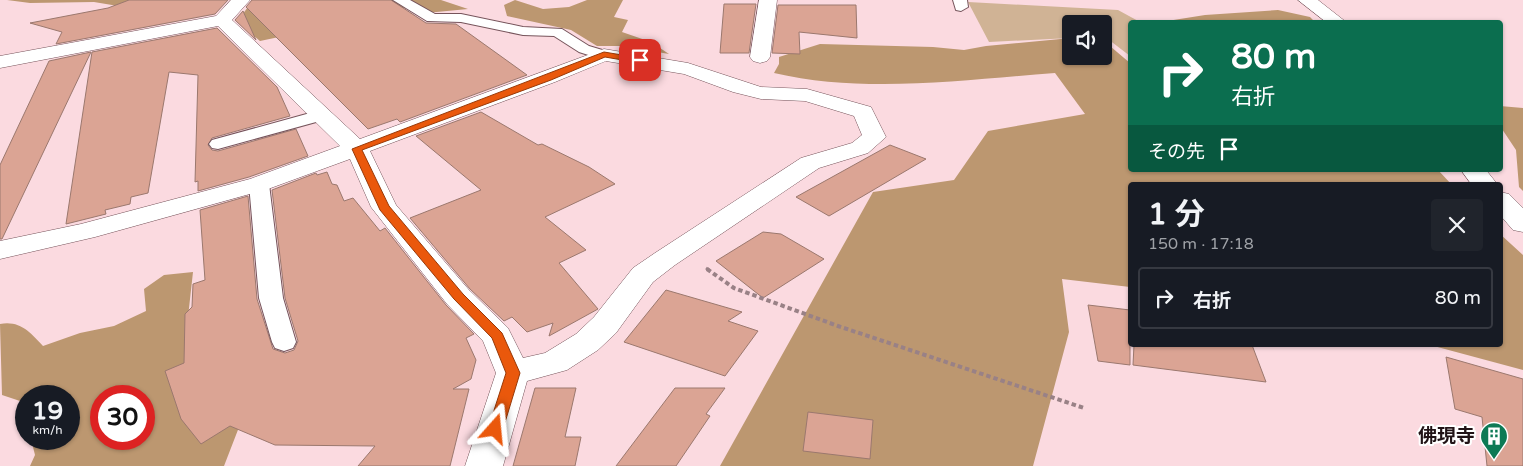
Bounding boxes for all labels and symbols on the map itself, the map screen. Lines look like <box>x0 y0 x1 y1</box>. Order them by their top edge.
pin <box>619 39 661 81</box>
speed limit sign: 30 <box>90 385 155 450</box>
position arrow <box>468 402 520 454</box>
building icon: 佛現寺 <box>1479 421 1509 460</box>
place label: 佛現寺 <box>1418 425 1475 447</box>

